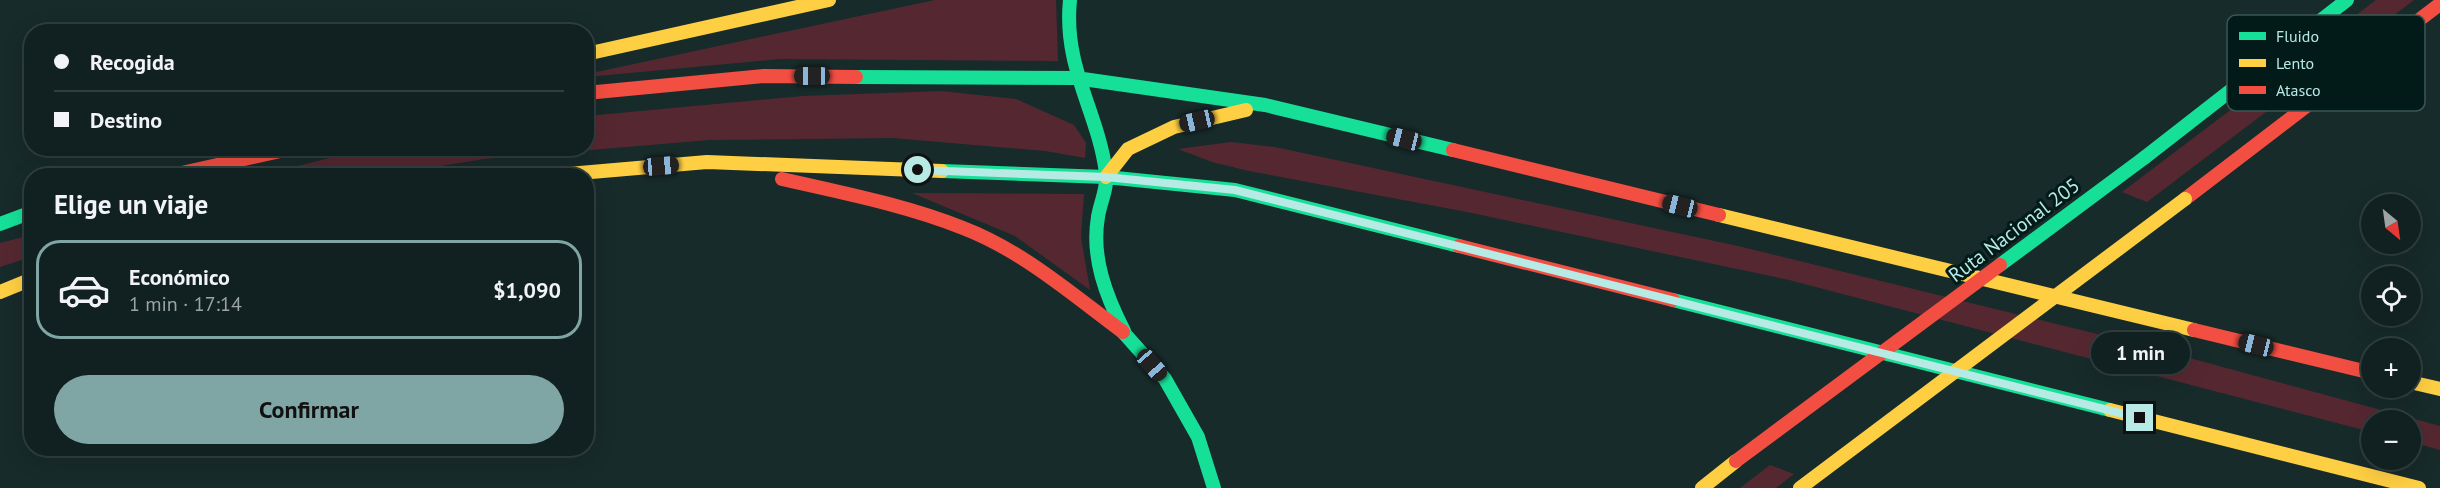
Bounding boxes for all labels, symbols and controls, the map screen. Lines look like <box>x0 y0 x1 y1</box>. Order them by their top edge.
legend <box>2227 15 2425 111</box>
text: Fluido <box>2276 26 2319 46</box>
text: Recogida <box>90 48 175 76</box>
text: Lento <box>2276 53 2314 73</box>
car <box>794 67 830 85</box>
text: Atasco <box>2276 80 2321 100</box>
text: Destino <box>90 106 162 134</box>
car <box>1177 108 1217 134</box>
car <box>1384 126 1424 152</box>
car <box>642 155 680 177</box>
route start <box>904 156 931 183</box>
street label: Ruta Nacional 205 <box>1943 172 2085 288</box>
text: Elige un viaje <box>54 187 208 221</box>
car <box>1660 193 1700 219</box>
north arrow <box>2361 194 2421 254</box>
map controls <box>2361 194 2421 470</box>
icon: car <box>57 263 111 317</box>
text: Económico <box>129 263 230 291</box>
button: locate <box>2361 266 2421 326</box>
text: $1,090 <box>493 276 561 304</box>
text: 1 min · 17:14 <box>129 291 242 317</box>
callout: 1 min <box>2090 331 2190 373</box>
car <box>2236 332 2276 358</box>
button: + <box>2361 338 2421 398</box>
text: 1 min <box>2116 340 2165 366</box>
car <box>1133 346 1171 384</box>
button: Confirmar <box>54 375 564 444</box>
route end <box>2126 404 2153 431</box>
button: − <box>2361 410 2421 470</box>

